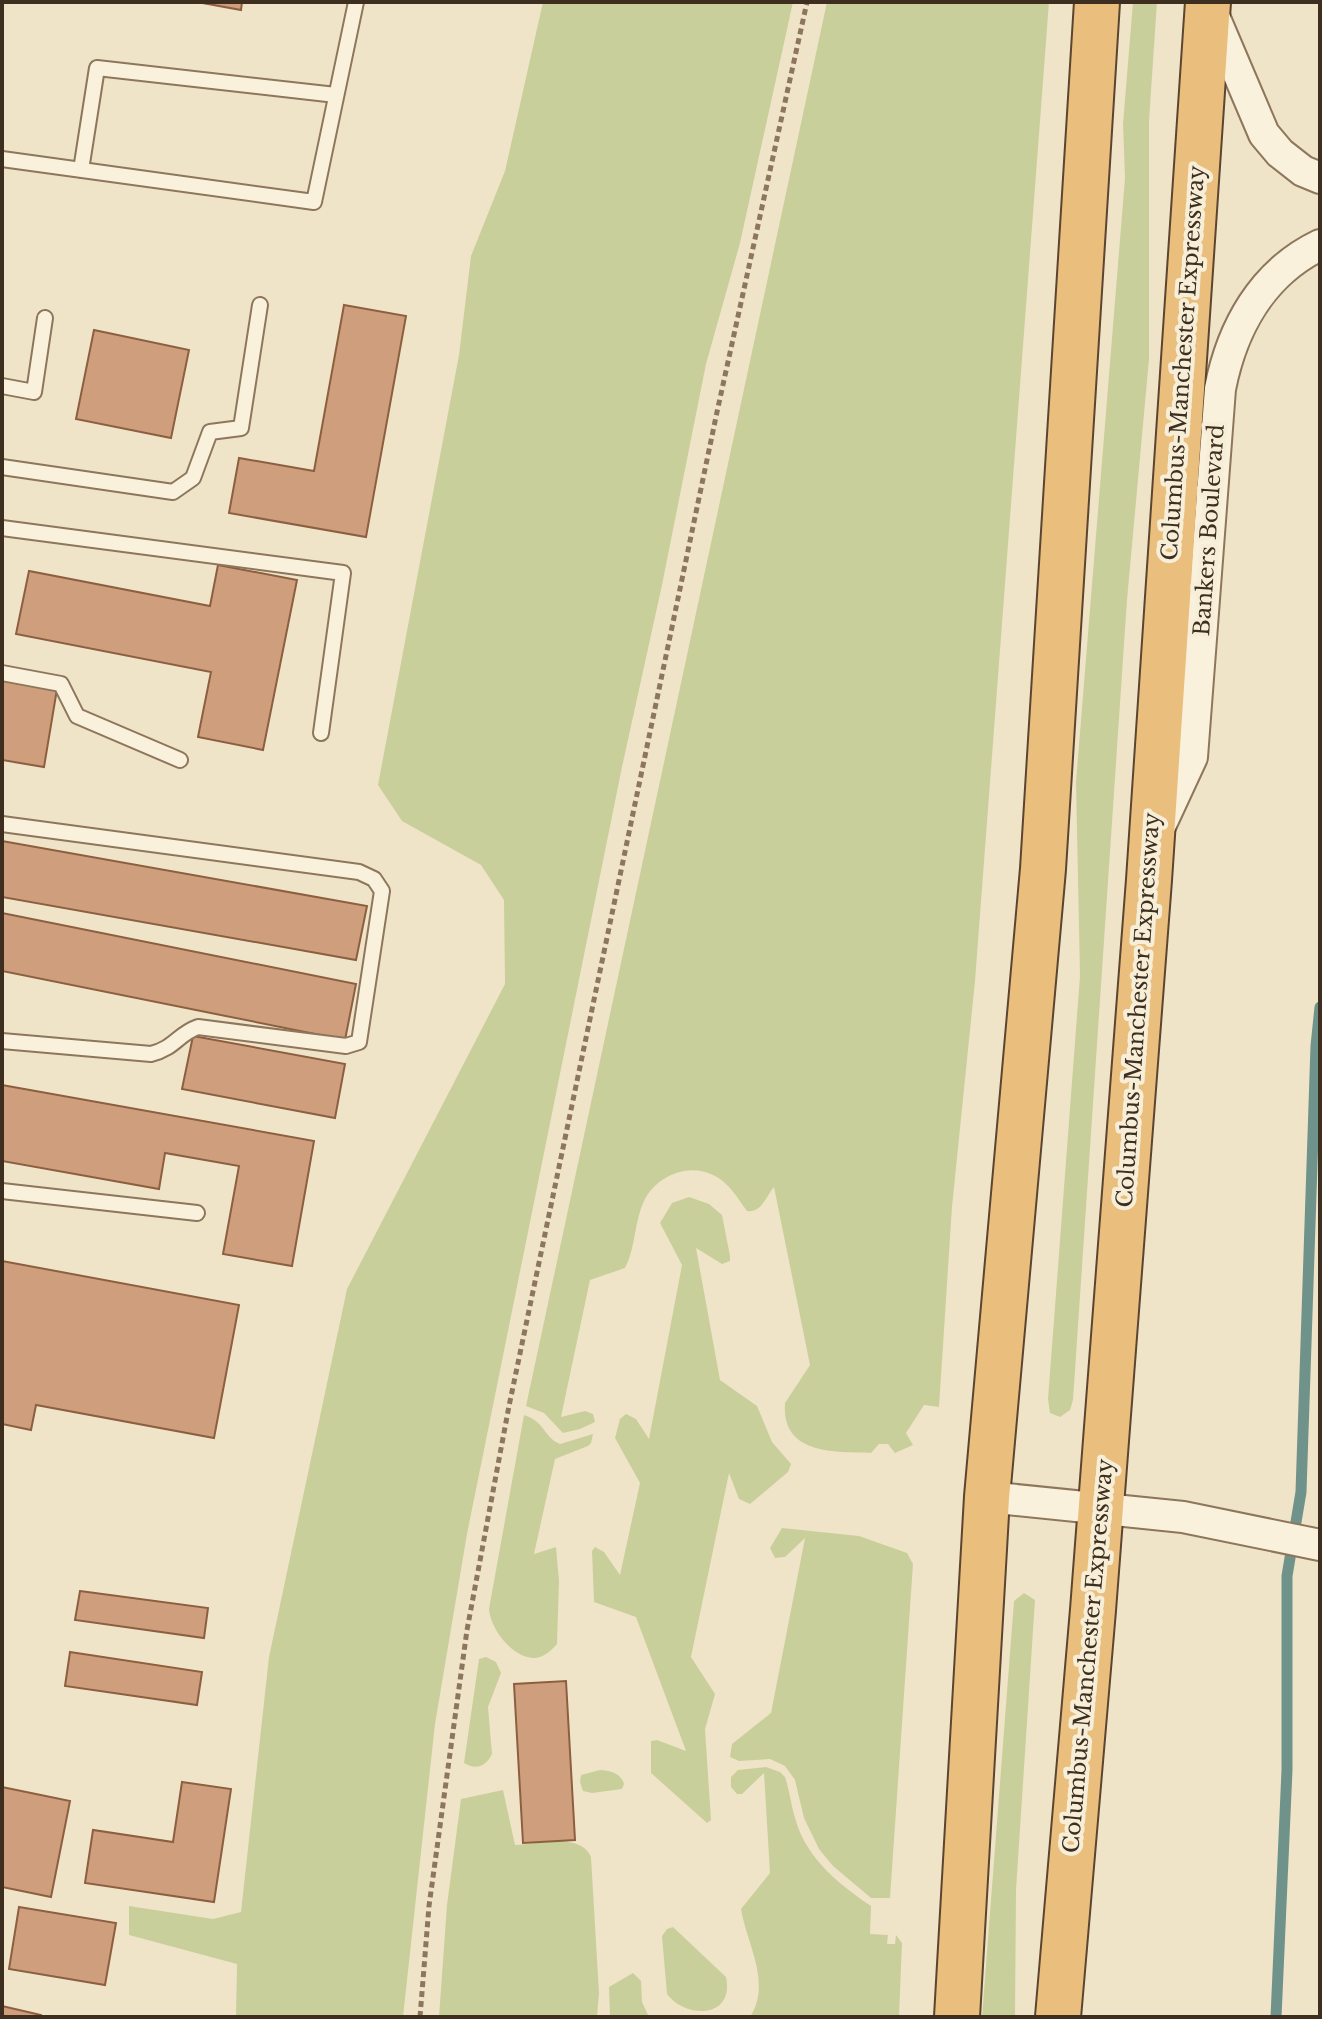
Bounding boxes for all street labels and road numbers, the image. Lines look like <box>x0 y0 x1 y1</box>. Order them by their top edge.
street label: Columbus-Manchester Expressway <box>1156 165 1210 561</box>
street label: Bankers Boulevard <box>1188 423 1230 637</box>
street label: Columbus-Manchester Expressway <box>1111 812 1165 1208</box>
street label: Columbus-Manchester Expressway <box>1057 1458 1119 1854</box>

